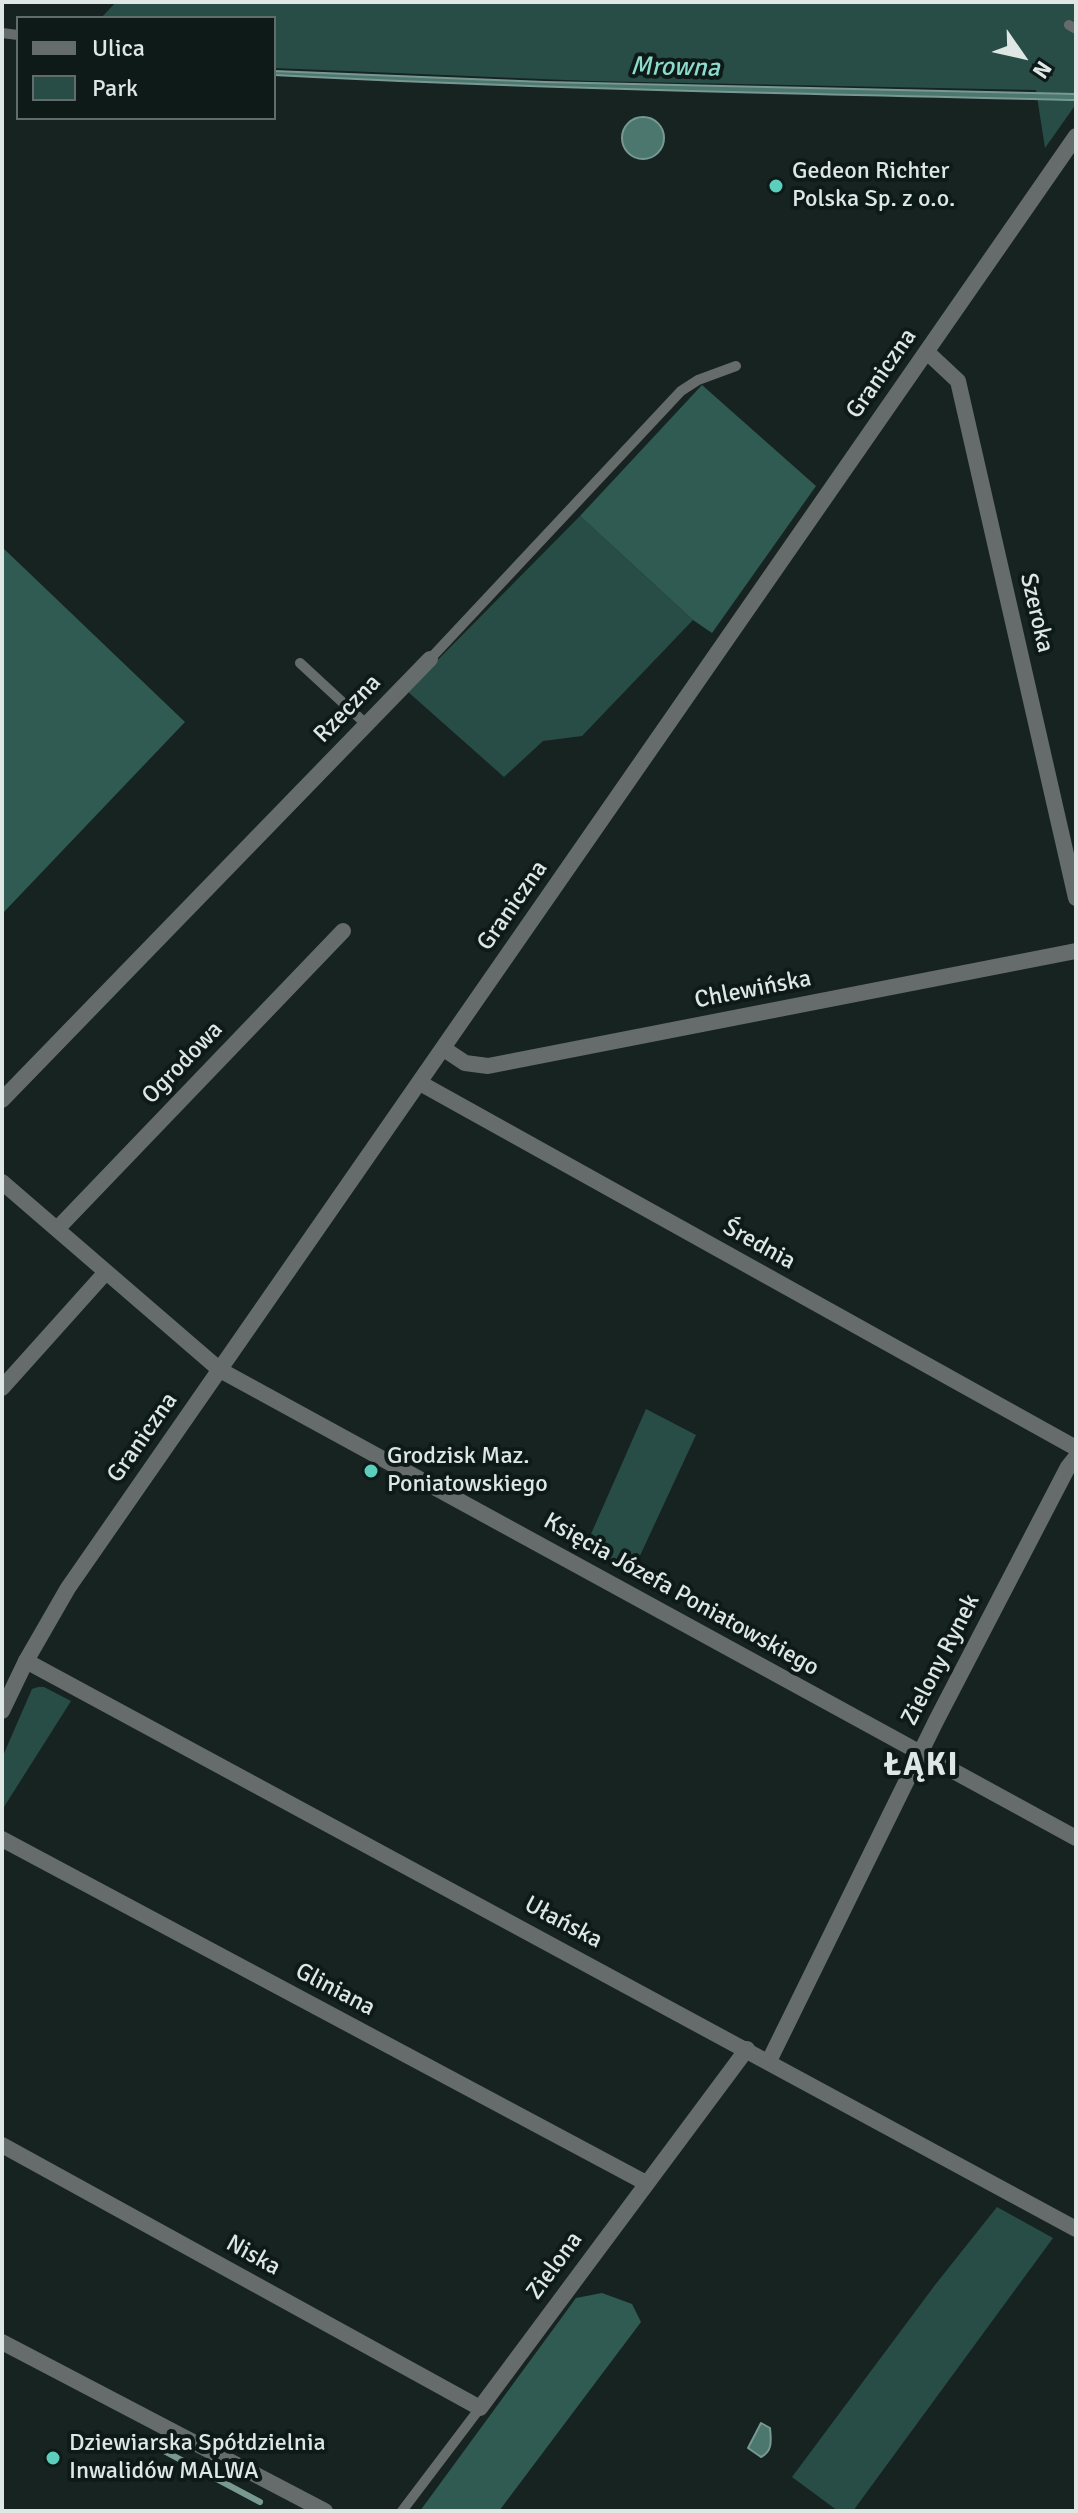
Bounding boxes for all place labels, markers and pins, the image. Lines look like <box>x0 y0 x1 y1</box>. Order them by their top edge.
place label: Gedeon Richter Polska Sp. z o.o. <box>792 158 955 214</box>
marker: Gedeon Richter Polska Sp. z o.o. <box>767 177 785 195</box>
place label: Grodzisk Maz. Poniatowskiego <box>387 1443 548 1499</box>
marker: Grodzisk Maz. Poniatowskiego <box>362 1462 380 1480</box>
place label: Dziewiarska Spółdzielnia Inwalidów MALWA <box>69 2430 326 2486</box>
marker: Dziewiarska Spółdzielnia Inwalidów MALWA <box>44 2449 62 2467</box>

